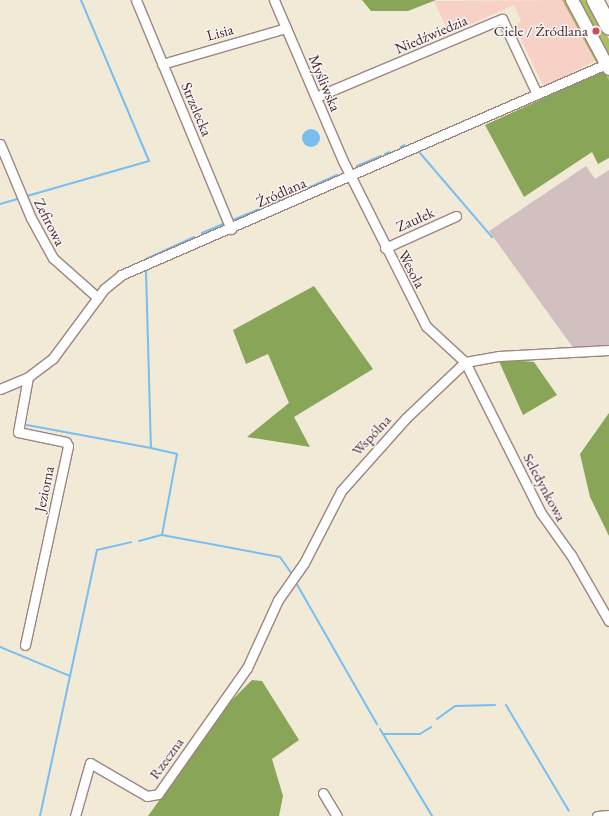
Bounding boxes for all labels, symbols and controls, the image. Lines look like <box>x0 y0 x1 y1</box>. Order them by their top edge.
street label: Niedźwiedzia <box>392 11 470 57</box>
street label: Lisia <box>205 20 235 44</box>
place label: Ciele / Źródlana <box>494 22 588 40</box>
marker: Ciele / Źródlana <box>591 26 601 36</box>
street label: Myśliwska <box>305 52 345 114</box>
street label: Strzelecka <box>178 79 216 139</box>
street label: Źródlana <box>253 173 309 211</box>
street label: Zefirowa <box>30 195 70 249</box>
street label: Zaułek <box>393 203 437 235</box>
street label: Wesoła <box>395 247 429 291</box>
street label: Wspólna <box>348 411 394 459</box>
street label: Seledynkowa <box>520 450 570 524</box>
street label: Jeziorna <box>30 464 58 514</box>
street label: Rzeczna <box>145 734 187 782</box>

